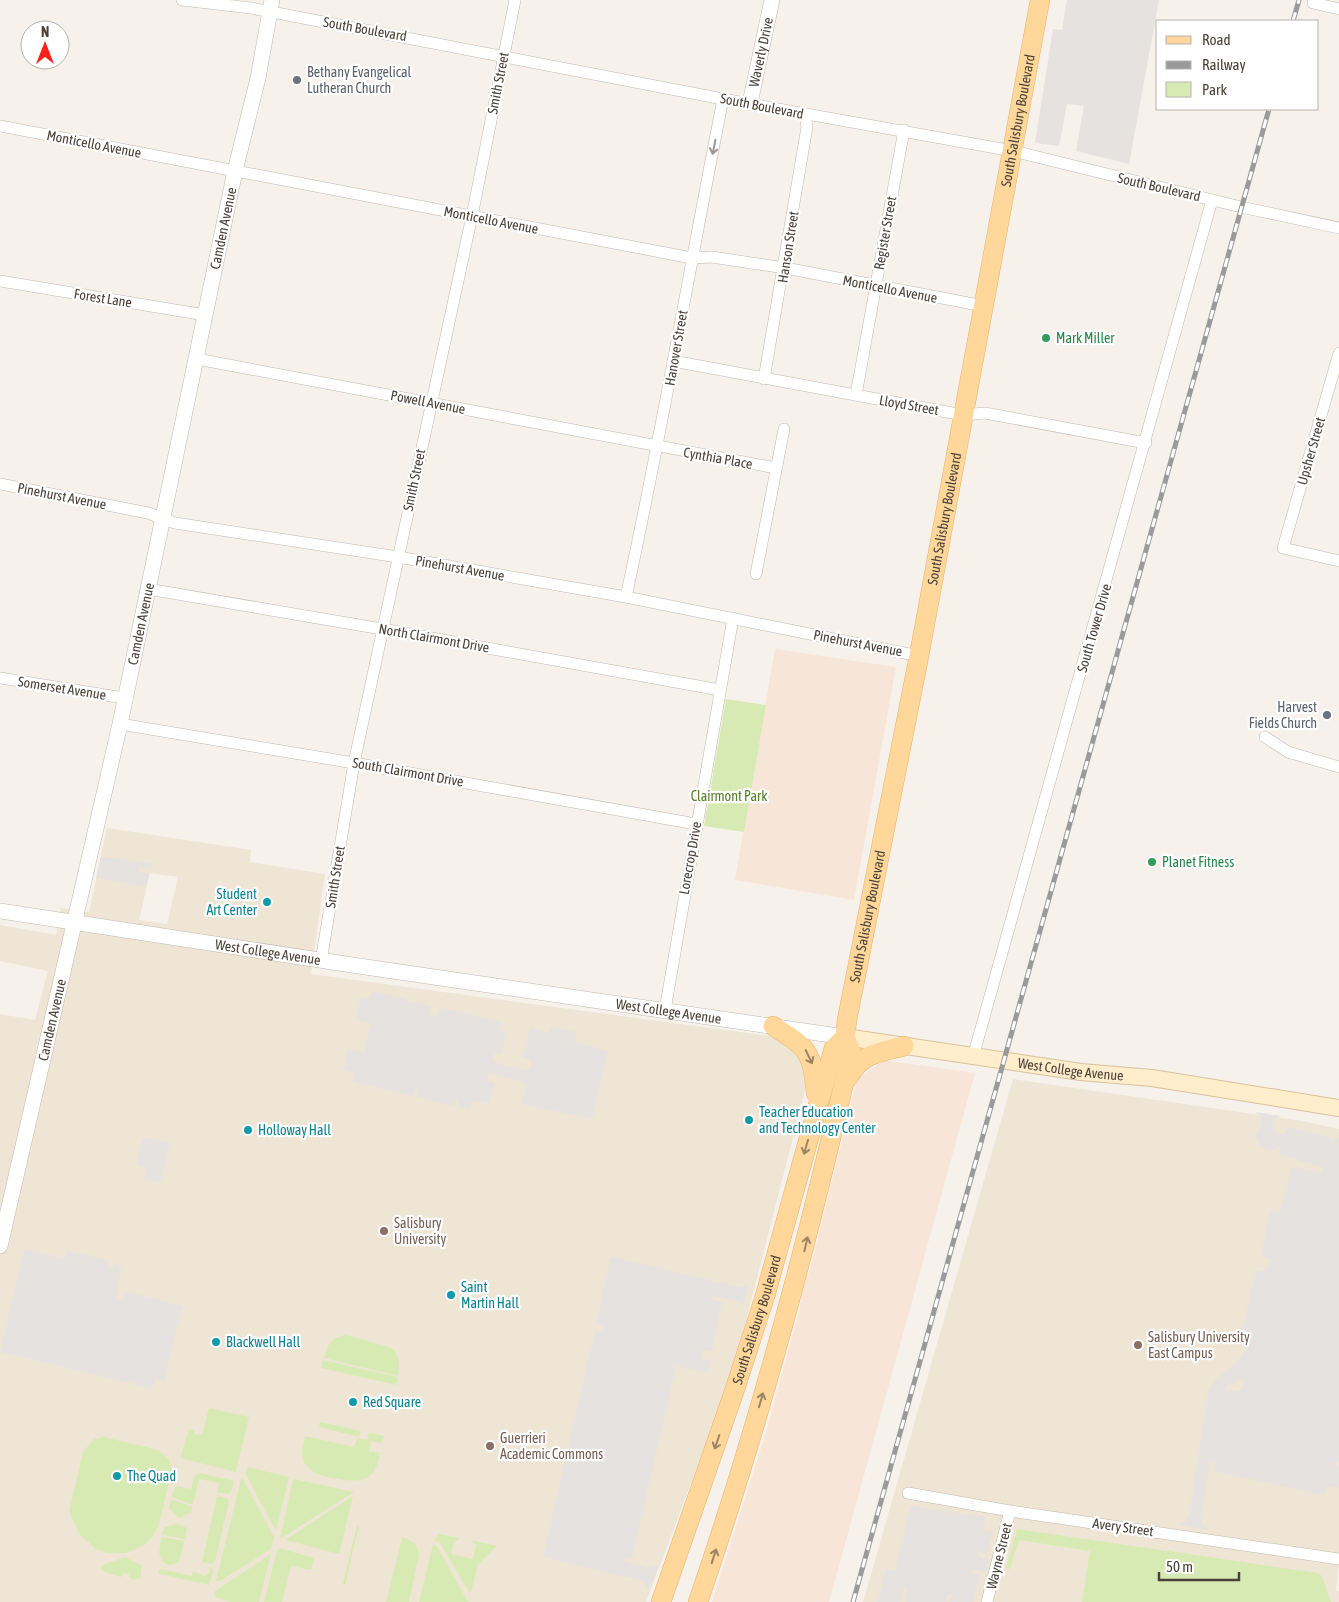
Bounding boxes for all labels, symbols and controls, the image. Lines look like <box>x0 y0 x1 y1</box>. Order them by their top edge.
street label: South Boulevard <box>322 14 408 44</box>
street label: Waverly Drive <box>746 16 776 88</box>
north arrow <box>20 20 70 70</box>
legend <box>1156 20 1319 110</box>
text: N <box>41 24 49 40</box>
text: Road <box>1202 31 1231 48</box>
street label: Smith Street <box>484 51 512 115</box>
street label: South Salisbury Boulevard <box>998 53 1038 188</box>
text: Railway <box>1202 56 1246 73</box>
place label: Bethany Evangelical Lutheran Church <box>307 64 411 96</box>
marker: Bethany Evangelical Lutheran Church <box>291 74 303 86</box>
text: Park <box>1202 81 1227 98</box>
street label: South Boulevard <box>719 90 805 122</box>
street label: Monticello Avenue <box>45 127 143 161</box>
one-way arrow <box>708 139 718 155</box>
street label: South Boulevard <box>1116 170 1202 204</box>
street label: Camden Avenue <box>207 186 239 271</box>
street label: Register Street <box>871 195 899 271</box>
street label: Monticello Avenue <box>442 203 540 237</box>
street label: Hanson Street <box>774 210 802 284</box>
street label: Monticello Avenue <box>841 272 939 306</box>
street label: Forest Lane <box>73 286 133 310</box>
street label: Hanover Street <box>661 309 691 387</box>
place label: Mark Miller <box>1056 330 1115 346</box>
marker: Mark Miller <box>1040 332 1052 344</box>
street label: Powell Avenue <box>389 387 467 417</box>
street label: Lloyd Street <box>878 392 940 418</box>
street label: Upsher Street <box>1294 415 1328 487</box>
street label: Cynthia Place <box>682 444 754 472</box>
street label: Smith Street <box>400 448 428 512</box>
street label: South Salisbury Boulevard <box>924 451 964 586</box>
street label: Pinehurst Avenue <box>16 480 108 512</box>
street label: Pinehurst Avenue <box>414 552 506 584</box>
street label: Camden Avenue <box>125 581 157 666</box>
street label: South Tower Drive <box>1074 582 1114 674</box>
street label: North Clairmont Drive <box>377 620 491 656</box>
street label: Pinehurst Avenue <box>812 627 904 659</box>
street label: Somerset Avenue <box>17 673 107 703</box>
place label: Harvest Fields Church <box>1249 699 1317 731</box>
marker: Harvest Fields Church <box>1321 709 1333 721</box>
street label: South Clairmont Drive <box>351 754 465 790</box>
park label: Clairmont Park <box>691 788 767 804</box>
street label: Lorecrop Drive <box>676 820 704 896</box>
street label: Smith Street <box>322 845 348 909</box>
street label: South Salisbury Boulevard <box>847 849 888 984</box>
place label: Planet Fitness <box>1162 854 1234 870</box>
marker: Planet Fitness <box>1146 856 1158 868</box>
place label: Student Art Center <box>206 886 258 918</box>
marker: Student Art Center <box>261 896 273 908</box>
street label: West College Avenue <box>214 936 322 968</box>
street label: Camden Avenue <box>35 977 69 1062</box>
street label: West College Avenue <box>615 996 722 1027</box>
one-way arrow <box>805 1049 814 1064</box>
street label: West College Avenue <box>1017 1055 1124 1084</box>
place label: Teacher Education and Technology Center <box>759 1104 876 1136</box>
marker: Teacher Education and Technology Center <box>743 1114 755 1126</box>
place label: Holloway Hall <box>258 1122 331 1138</box>
marker: Holloway Hall <box>242 1124 254 1136</box>
one-way arrow <box>801 1139 810 1155</box>
place label: Salisbury University <box>394 1215 447 1247</box>
marker: Salisbury University <box>378 1225 390 1237</box>
one-way arrow <box>802 1237 811 1253</box>
street label: South Salisbury Boulevard <box>729 1253 784 1386</box>
place label: Saint Martin Hall <box>461 1279 519 1311</box>
marker: Saint Martin Hall <box>445 1289 457 1301</box>
place label: Salisbury University East Campus <box>1148 1329 1250 1361</box>
place label: Blackwell Hall <box>226 1334 300 1350</box>
marker: Blackwell Hall <box>210 1336 222 1348</box>
marker: Salisbury University East Campus <box>1132 1339 1144 1351</box>
one-way arrow <box>756 1393 766 1409</box>
place label: Red Square <box>363 1394 421 1410</box>
marker: Red Square <box>347 1396 359 1408</box>
place label: Guerrieri Academic Commons <box>500 1430 603 1462</box>
one-way arrow <box>712 1434 721 1449</box>
marker: Guerrieri Academic Commons <box>484 1440 496 1452</box>
place label: The Quad <box>127 1468 176 1484</box>
marker: The Quad <box>111 1470 123 1482</box>
street label: Avery Street <box>1091 1515 1155 1539</box>
street label: Wayne Street <box>983 1521 1015 1591</box>
one-way arrow <box>710 1549 719 1564</box>
scale bar <box>1159 1550 1239 1582</box>
text: 50 m <box>1166 1558 1193 1575</box>

